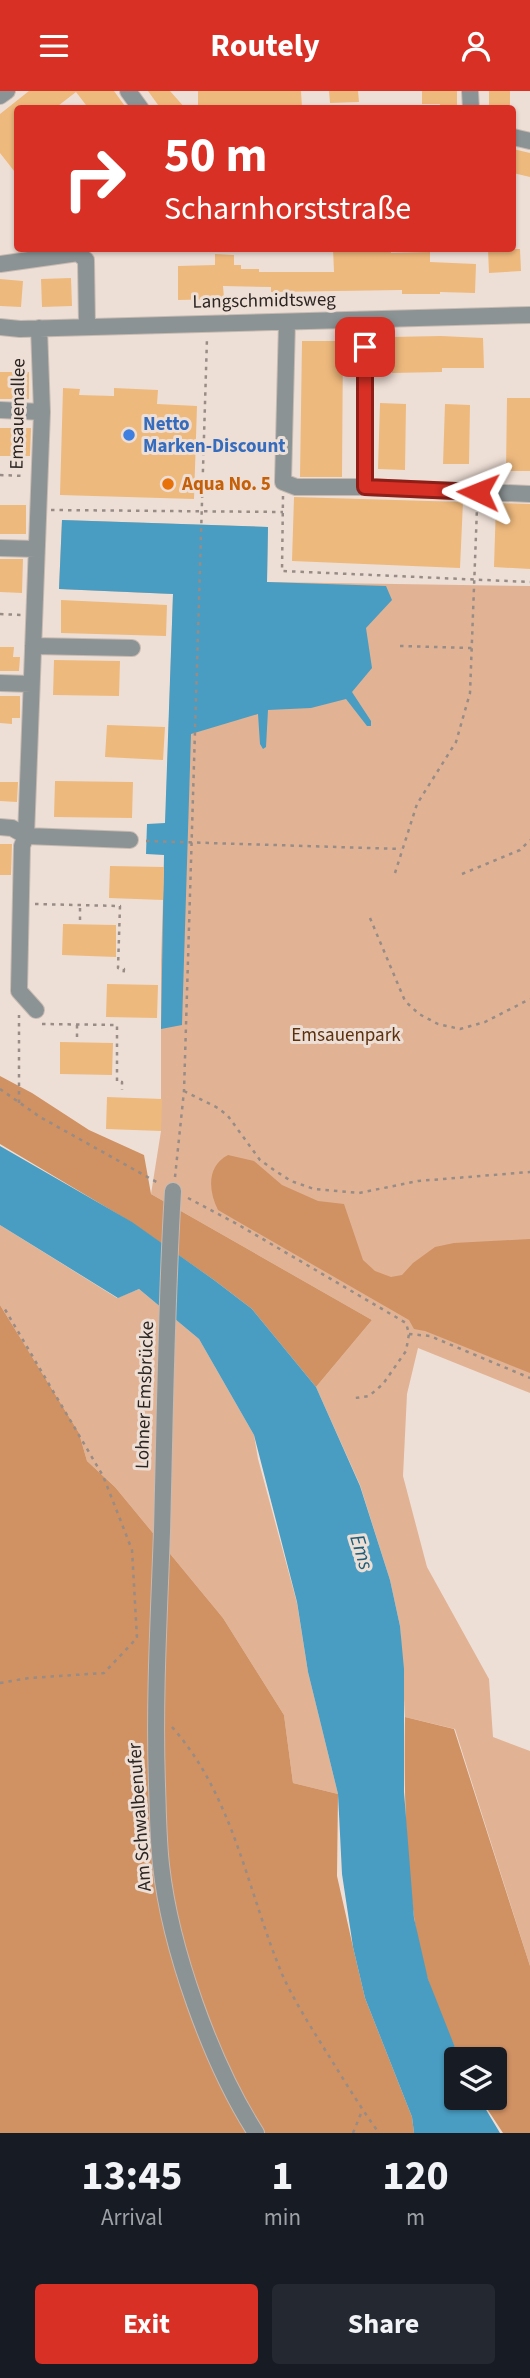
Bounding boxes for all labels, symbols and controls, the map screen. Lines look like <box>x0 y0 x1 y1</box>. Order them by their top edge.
text: Routely <box>210 23 320 69</box>
icon: menu <box>35 27 73 65</box>
icon: person <box>457 27 495 65</box>
text: 50 m <box>164 121 268 191</box>
icon: right <box>49 133 140 224</box>
text: Scharnhorststraße <box>164 186 411 232</box>
street label: Langschmidtsweg <box>192 286 336 316</box>
pin <box>335 317 395 377</box>
icon: arrive <box>346 328 384 366</box>
street label: Emsauenallee <box>4 358 32 470</box>
place label: Netto Marken-Discount <box>143 411 286 460</box>
marker: Netto Marken-Discount <box>121 427 137 443</box>
position arrow <box>441 455 515 529</box>
place label: Aqua No. 5 <box>181 471 271 498</box>
marker: Aqua No. 5 <box>160 476 176 492</box>
park label: Emsauenpark <box>291 1022 401 1049</box>
street label: Lohner Emsbrücke <box>129 1320 161 1470</box>
water label: Ems <box>342 1531 382 1573</box>
street label: Am Schwalbenufer <box>121 1741 159 1892</box>
map controls <box>444 2047 507 2110</box>
button: layers <box>444 2047 507 2110</box>
text: 13:45 <box>81 2146 183 2206</box>
text: 1 <box>271 2146 293 2206</box>
text: 120 <box>382 2146 449 2206</box>
text: Arrival <box>101 2201 163 2234</box>
text: min <box>264 2201 301 2234</box>
text: m <box>406 2201 425 2234</box>
button: Exit <box>35 2284 258 2364</box>
button: Share <box>272 2284 495 2364</box>

